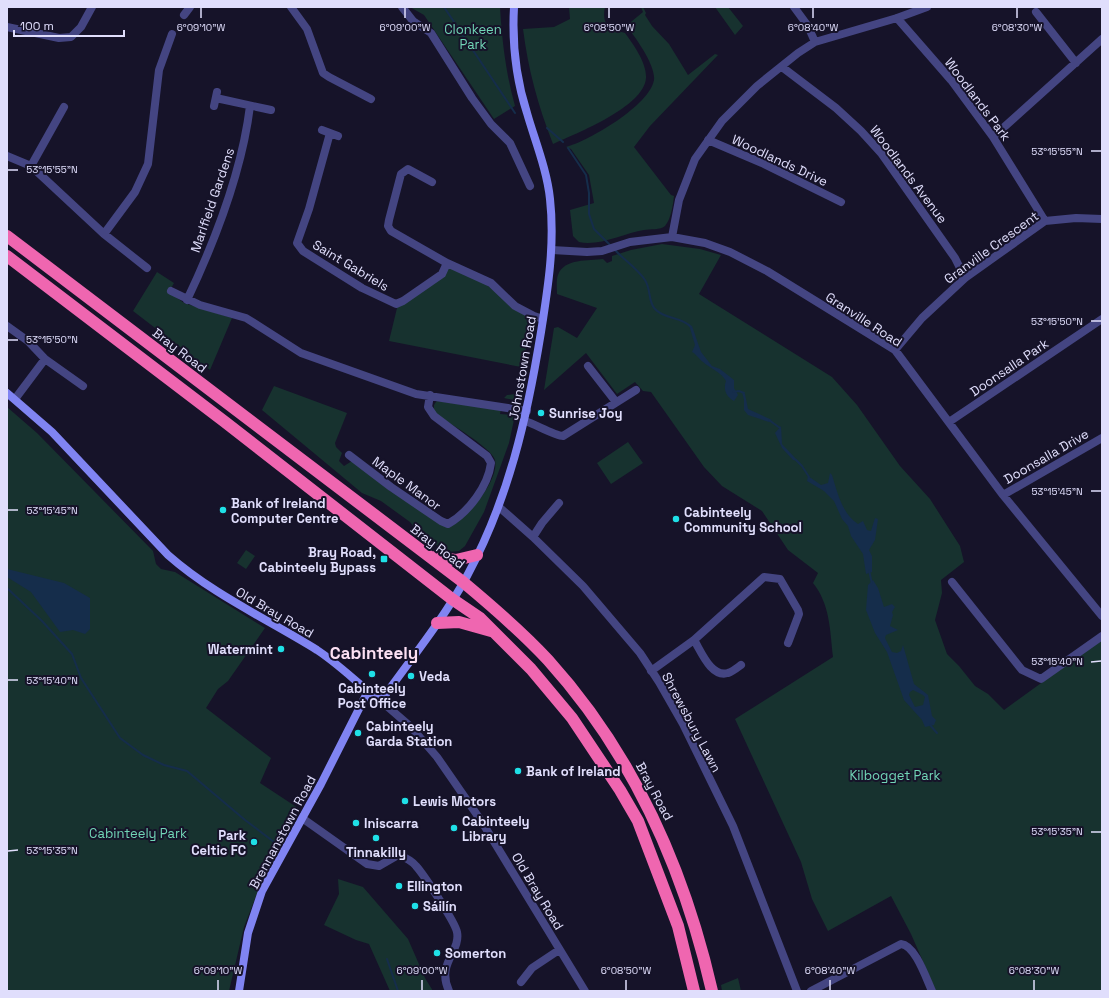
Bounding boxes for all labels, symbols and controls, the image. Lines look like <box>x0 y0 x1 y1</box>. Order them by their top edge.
scale bar <box>14 12 124 38</box>
text: 100 m <box>20 18 54 34</box>
text: 6°09'10"W <box>177 21 226 34</box>
text: 6°09'00"W <box>380 21 431 34</box>
park label: Clonkeen Park <box>444 21 502 53</box>
text: 6°08'50"W <box>584 21 634 34</box>
text: 6°08'40"W <box>788 21 838 34</box>
text: 6°08'30"W <box>992 21 1043 34</box>
street label: Woodlands Park <box>941 54 1014 144</box>
street label: Woodlands Avenue <box>866 122 951 227</box>
street label: Woodlands Drive <box>729 131 831 190</box>
street label: Marlfield Gardens <box>187 145 238 255</box>
text: 53°15'55"N <box>1031 145 1083 158</box>
text: 53°15'55"N <box>26 163 78 176</box>
street label: Granville Crescent <box>941 207 1042 287</box>
street label: Saint Gabriels <box>310 236 392 295</box>
street label: Granville Road <box>822 288 905 351</box>
street label: Johnstown Road <box>505 315 540 421</box>
text: 53°15'50"N <box>1031 315 1083 328</box>
street label: Bray Road <box>149 324 210 376</box>
text: 53°15'50"N <box>26 333 78 346</box>
street label: Doonsalla Park <box>967 335 1052 400</box>
place label: Sunrise Joy <box>549 405 623 422</box>
marker: Sunrise Joy <box>536 408 546 418</box>
street label: Doonsalla Drive <box>1001 425 1092 488</box>
street label: Maple Manor <box>369 453 445 514</box>
text: 53°15'45"N <box>1031 485 1083 498</box>
place label: Bank of Ireland Computer Centre <box>231 495 338 527</box>
text: 53°15'45"N <box>26 504 78 517</box>
place label: Cabinteely Community School <box>684 504 802 536</box>
marker: Bank of Ireland Computer Centre <box>218 505 228 515</box>
marker: Cabinteely Community School <box>671 514 681 524</box>
street label: Bray Road <box>407 520 468 572</box>
place label: Bray Road, Cabinteely Bypass <box>259 544 376 576</box>
marker: Bray Road, Cabinteely Bypass <box>379 554 389 564</box>
street label: Old Bray Road <box>233 583 317 642</box>
place label: Watermint <box>208 641 273 658</box>
district label: Cabinteely <box>330 642 418 664</box>
marker: Watermint <box>276 644 286 654</box>
text: 53°15'40"N <box>1031 655 1083 668</box>
place label: Veda <box>419 668 450 685</box>
marker: Cabinteely Post Office <box>367 669 377 679</box>
street label: Shrewsbury Lawn <box>658 669 725 775</box>
marker: Veda <box>406 671 416 681</box>
text: 53°15'40"N <box>26 674 78 687</box>
place label: Cabinteely Post Office <box>338 680 406 712</box>
place label: Cabinteely Garda Station <box>366 718 452 750</box>
marker: Cabinteely Garda Station <box>353 728 363 738</box>
street label: Bray Road <box>632 759 677 823</box>
place label: Bank of Ireland <box>526 763 621 780</box>
marker: Bank of Ireland <box>513 766 523 776</box>
park label: Kilbogget Park <box>849 767 941 784</box>
street label: Brennanstown Road <box>245 772 320 892</box>
place label: Lewis Motors <box>413 793 496 810</box>
marker: Lewis Motors <box>400 796 410 806</box>
place label: Cabinteely Library <box>462 813 530 845</box>
place label: Iniscarra <box>364 815 419 832</box>
marker: Iniscarra <box>351 818 361 828</box>
marker: Cabinteely Library <box>449 823 459 833</box>
park label: Cabinteely Park <box>89 825 187 842</box>
text: 53°15'35"N <box>1031 825 1083 838</box>
place label: Park Celtic FC <box>191 827 247 859</box>
marker: Tinnakilly <box>371 833 381 843</box>
marker: Park Celtic FC <box>249 837 259 847</box>
text: 53°15'35"N <box>26 844 78 857</box>
place label: Tinnakilly <box>346 844 406 861</box>
street label: Old Bray Road <box>508 849 567 933</box>
place label: Ellington <box>407 878 463 895</box>
marker: Ellington <box>394 881 404 891</box>
place label: Sáilín <box>423 898 457 915</box>
marker: Sáilín <box>410 901 420 911</box>
place label: Somerton <box>445 945 506 962</box>
marker: Somerton <box>432 948 442 958</box>
text: 6°09'10"W <box>194 964 243 977</box>
text: 6°09'00"W <box>397 964 448 977</box>
text: 6°08'50"W <box>601 964 651 977</box>
text: 6°08'40"W <box>805 964 855 977</box>
text: 6°08'30"W <box>1009 964 1060 977</box>

